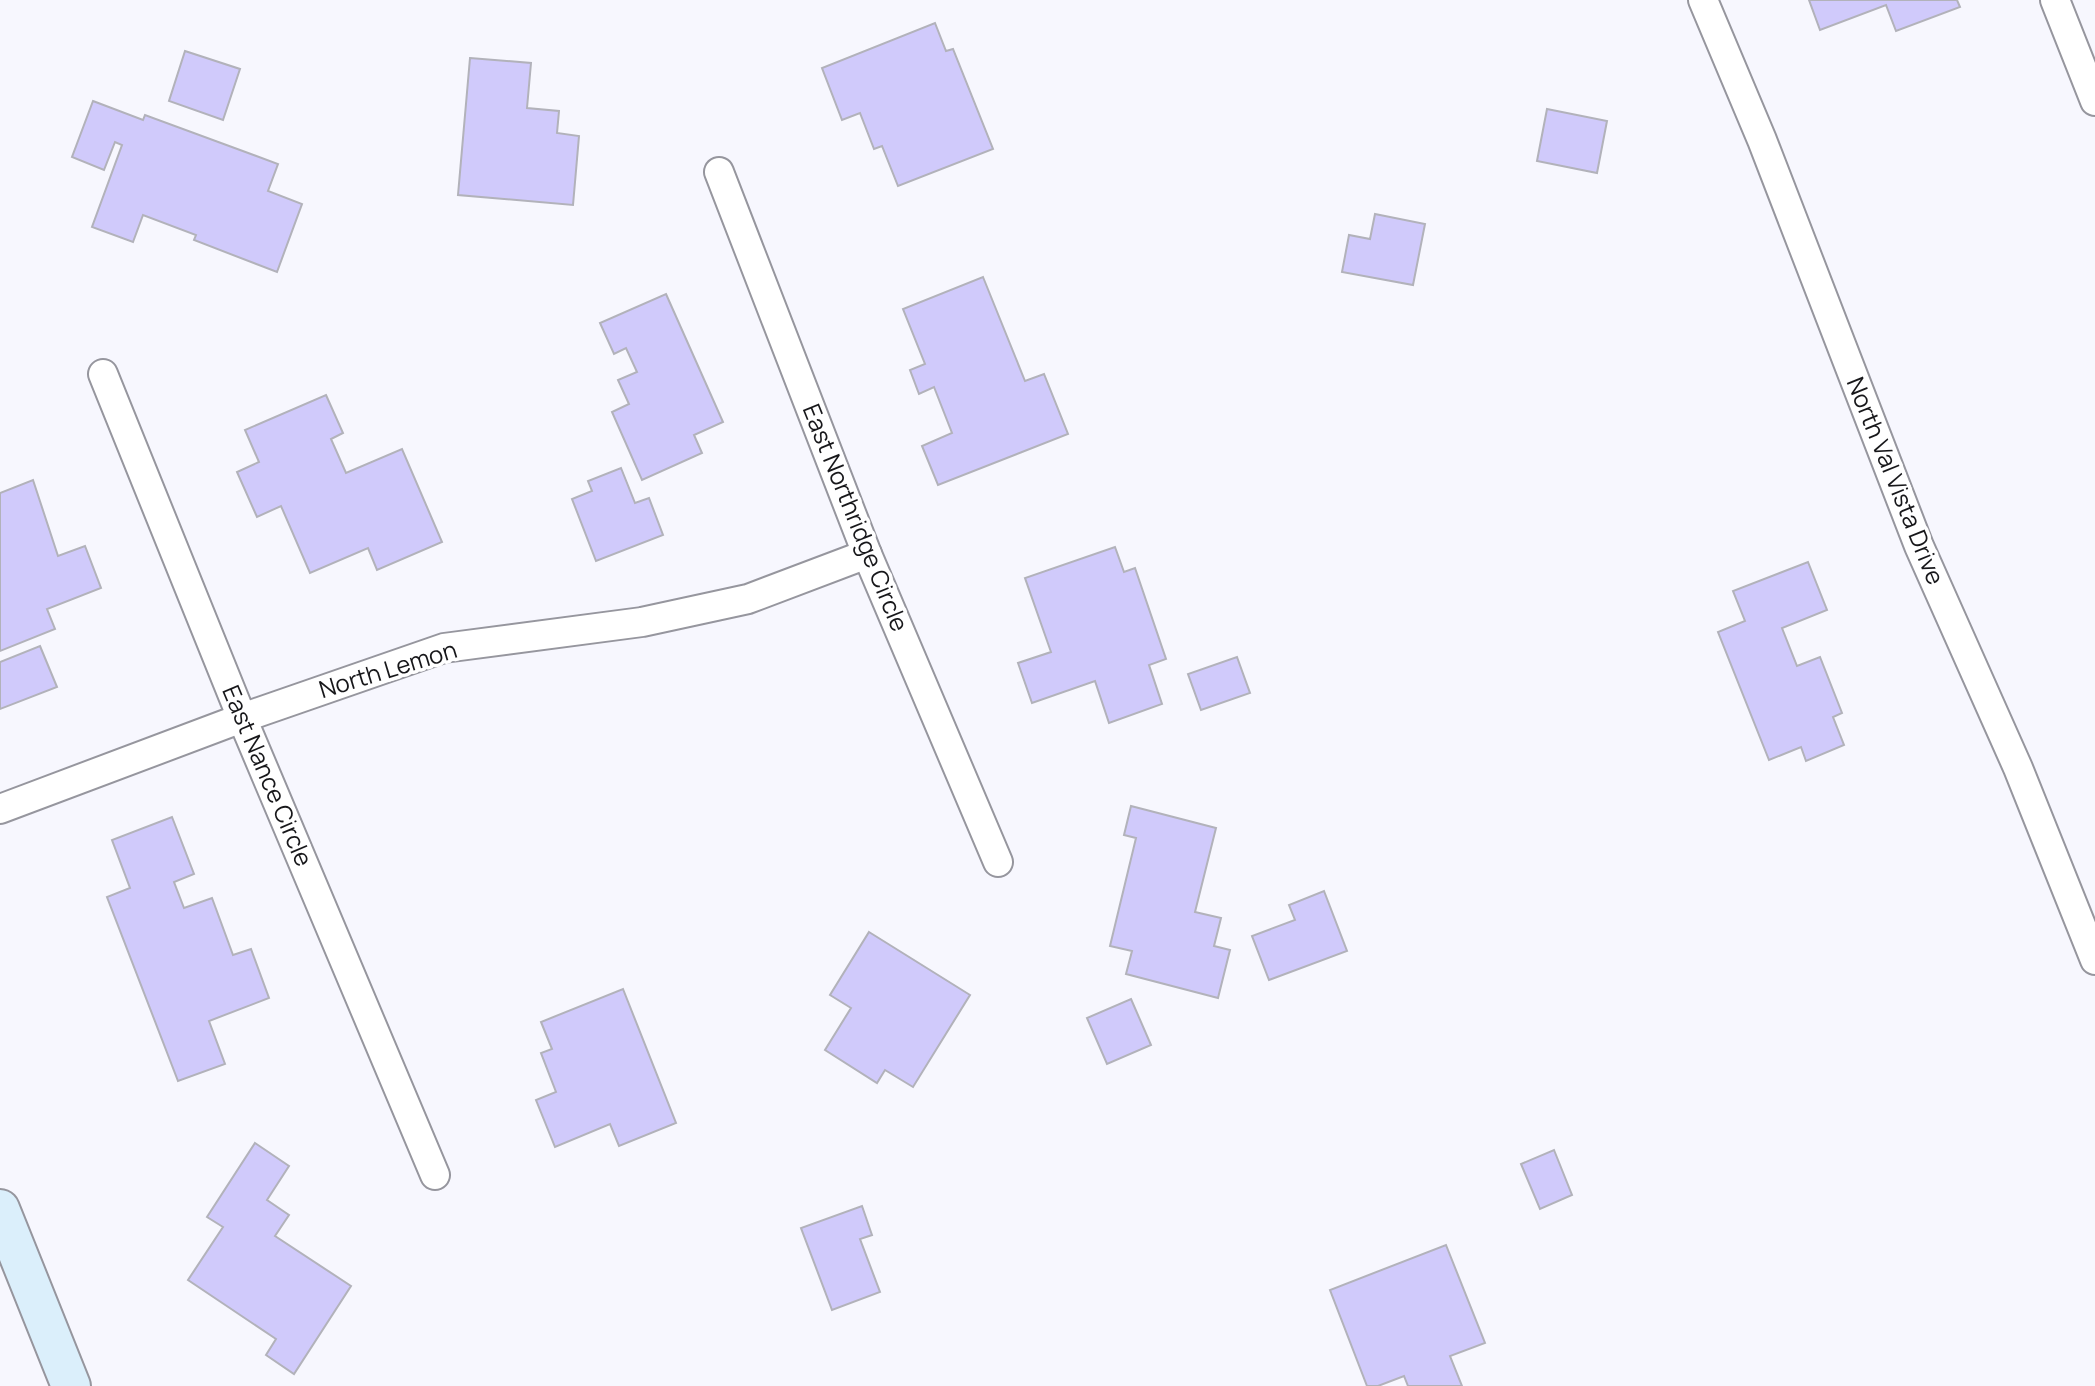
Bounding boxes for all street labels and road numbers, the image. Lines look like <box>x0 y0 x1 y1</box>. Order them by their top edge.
street label: North Val Vista Drive <box>1840 372 1953 589</box>
street label: East Northridge Circle <box>796 399 917 636</box>
street label: North Lemon <box>315 632 461 705</box>
street label: East Nance Circle <box>215 680 321 871</box>

